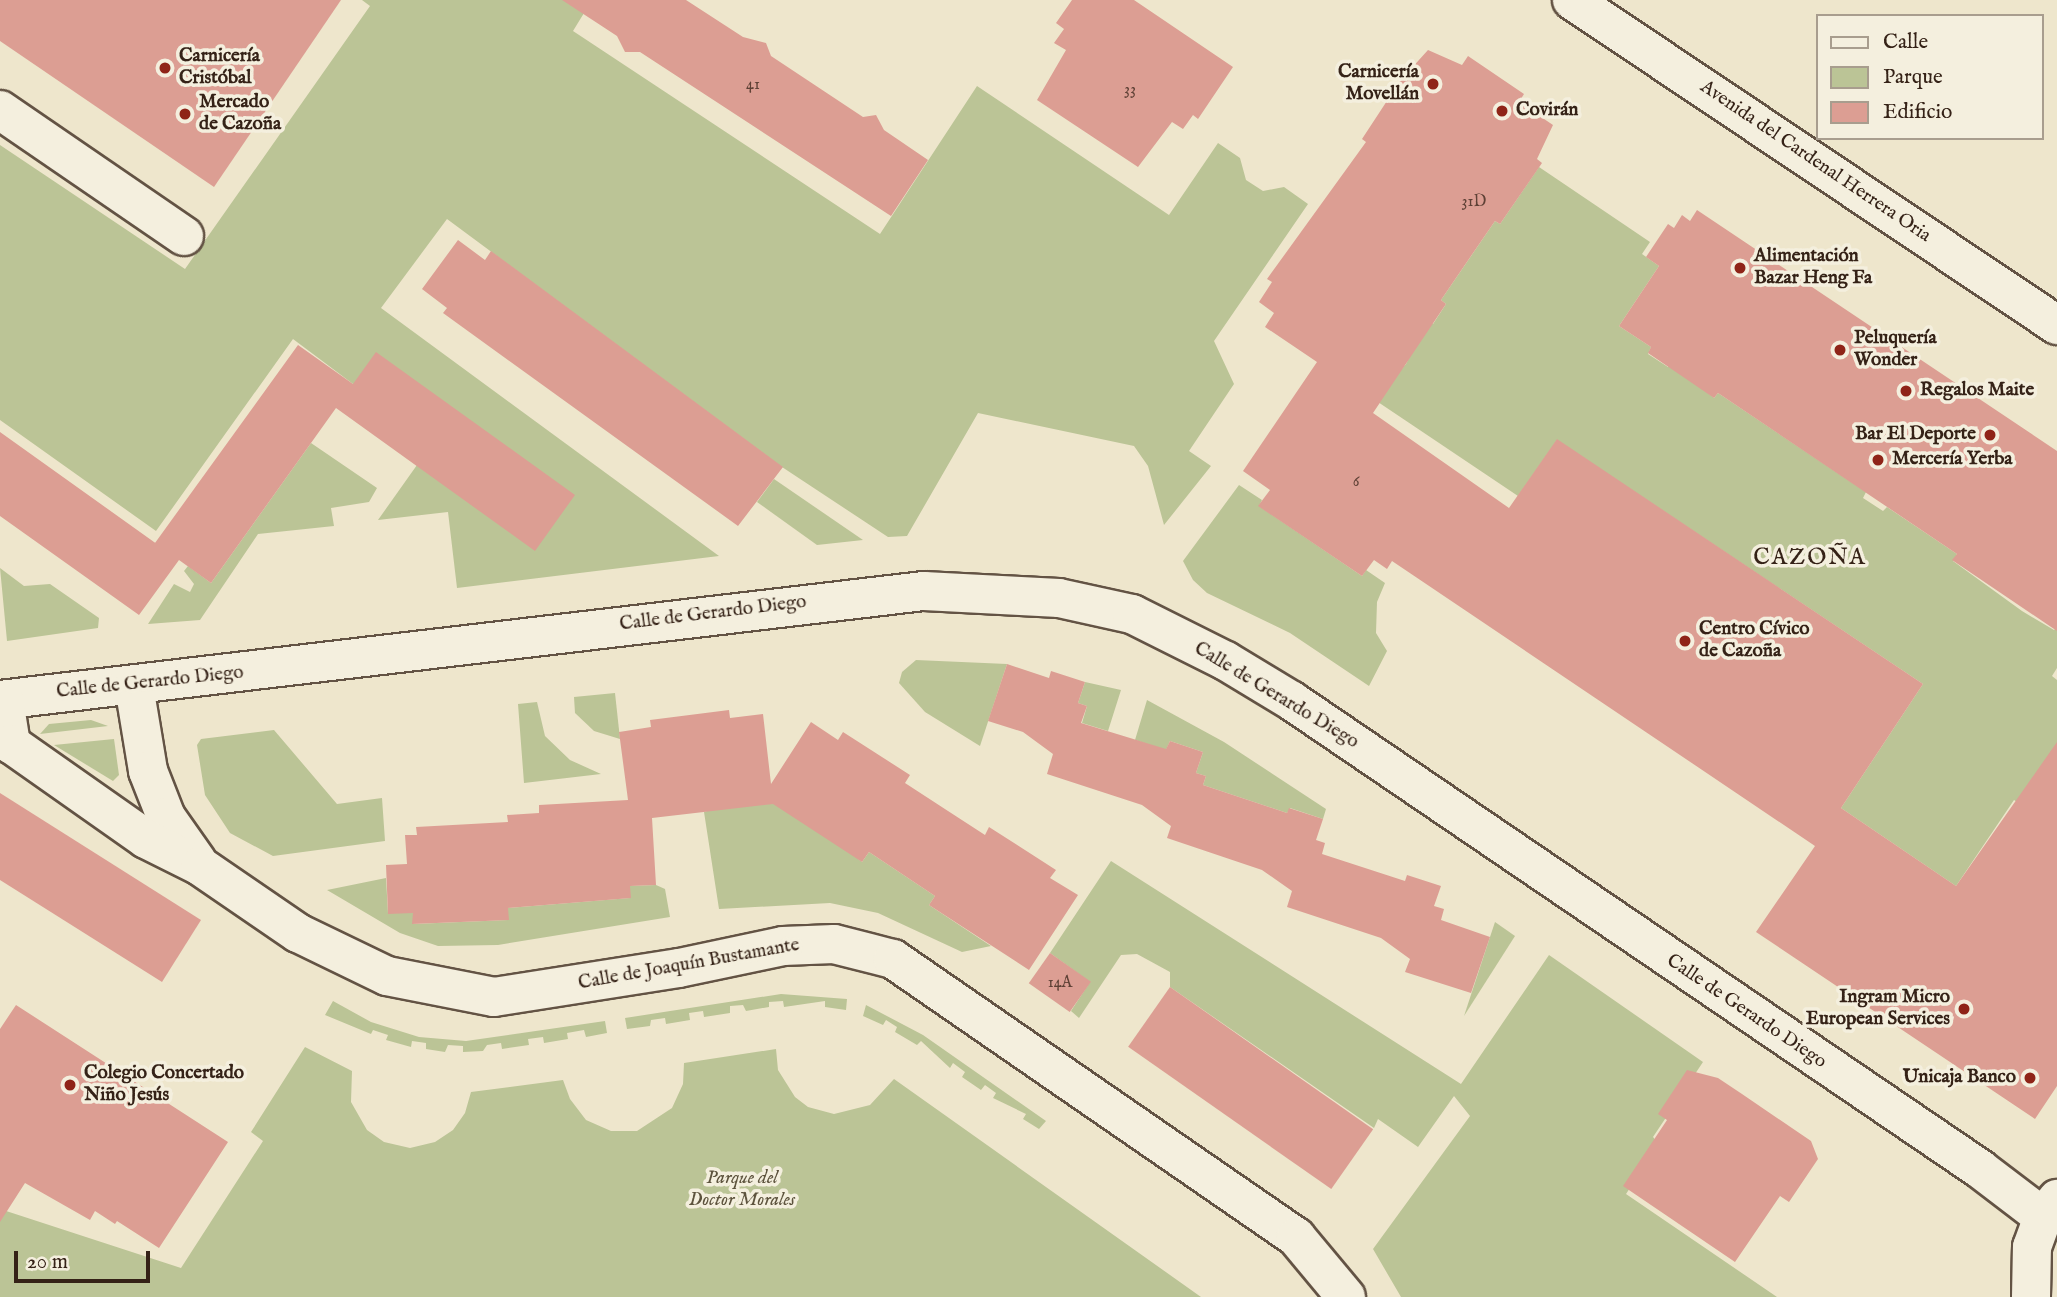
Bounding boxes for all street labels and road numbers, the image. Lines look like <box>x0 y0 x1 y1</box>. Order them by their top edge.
street label: Avenida del Cardenal Herrera Oria <box>1695 76 1935 248</box>
street label: Calle de Gerardo Diego <box>618 591 808 637</box>
street label: Calle de Gerardo Diego <box>1190 638 1362 754</box>
street label: Calle de Gerardo Diego <box>55 662 245 704</box>
street label: Calle de Joaquín Bustamante <box>577 934 801 996</box>
street label: Calle de Gerardo Diego <box>1662 950 1830 1074</box>

